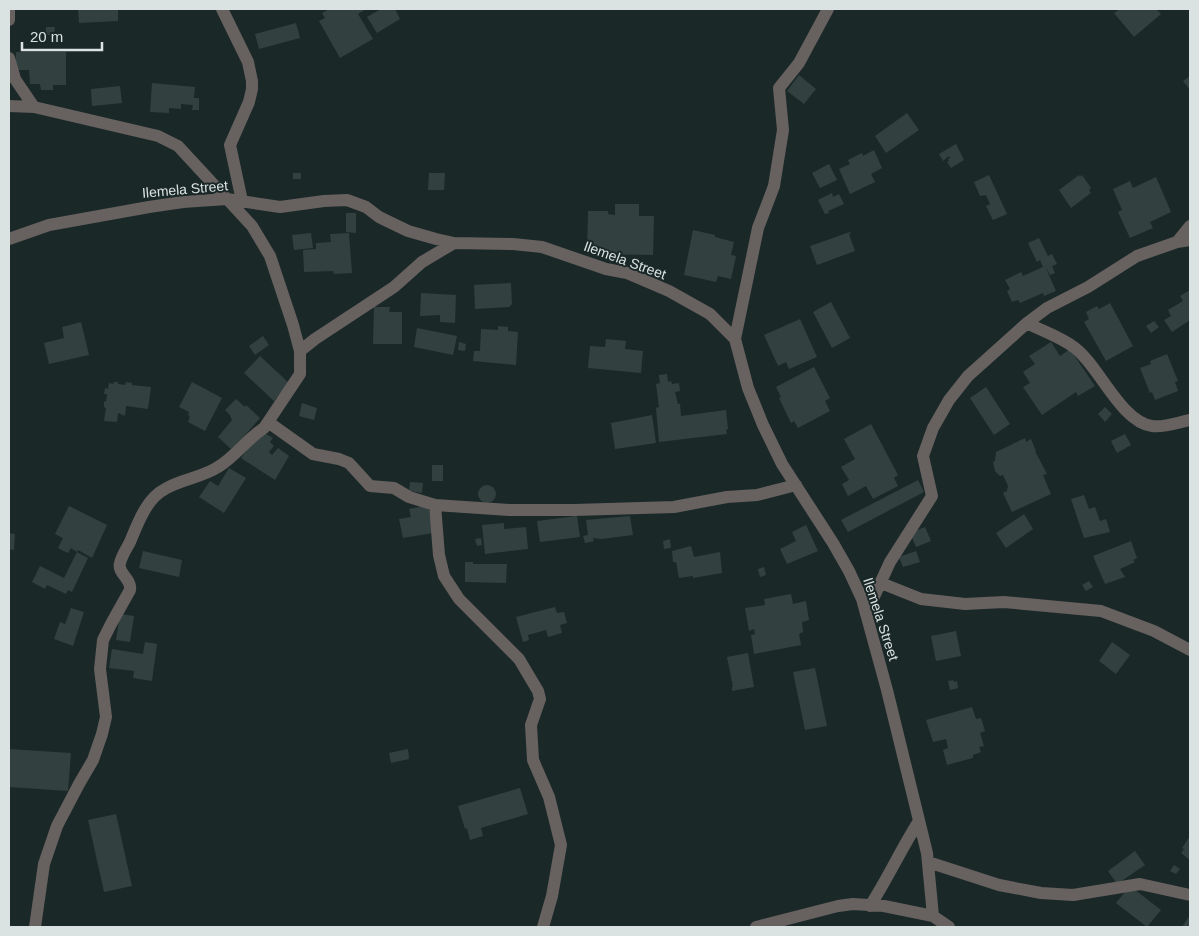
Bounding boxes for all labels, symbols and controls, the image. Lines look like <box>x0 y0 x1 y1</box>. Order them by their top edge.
scale bar <box>22 20 102 52</box>
text: 20 m <box>30 28 63 45</box>
street label: Ilemela Street <box>141 177 229 201</box>
street label: Ilemela Street <box>582 238 668 282</box>
street label: Ilemela Street <box>860 575 902 663</box>

